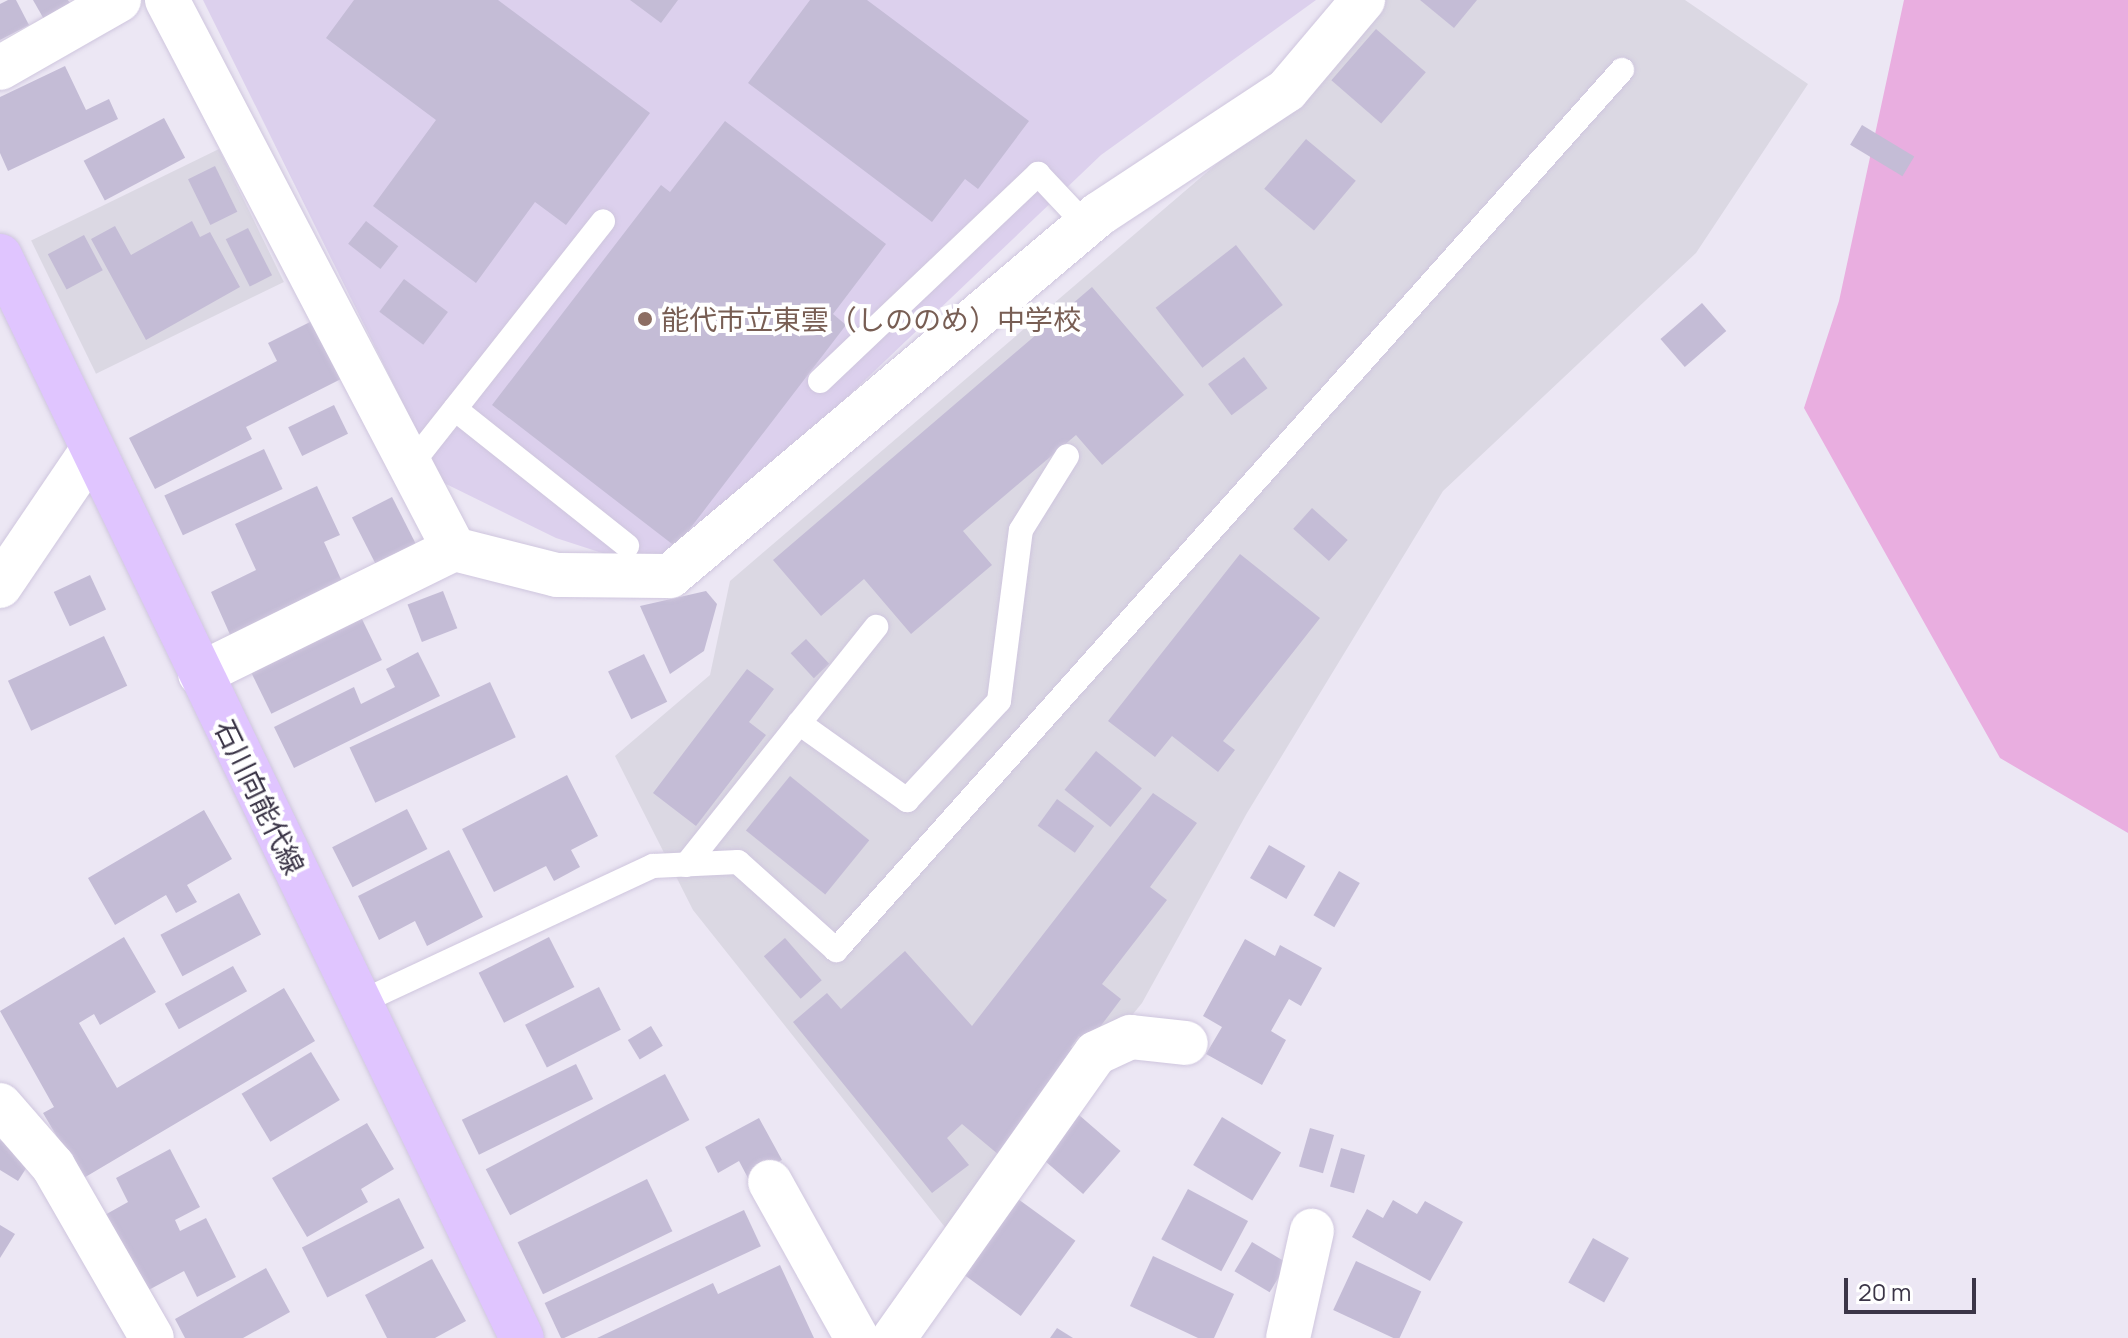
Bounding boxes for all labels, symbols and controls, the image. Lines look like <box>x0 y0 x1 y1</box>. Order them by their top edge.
place label: 能代市立東雲（しののめ）中学校 <box>661 302 1081 336</box>
marker: 能代市立東雲（しののめ）中学校 <box>636 310 654 328</box>
street label: 石川向能代線 <box>208 714 312 880</box>
scale bar <box>1848 1262 1980 1312</box>
text: 20 m <box>1858 1275 1911 1308</box>

